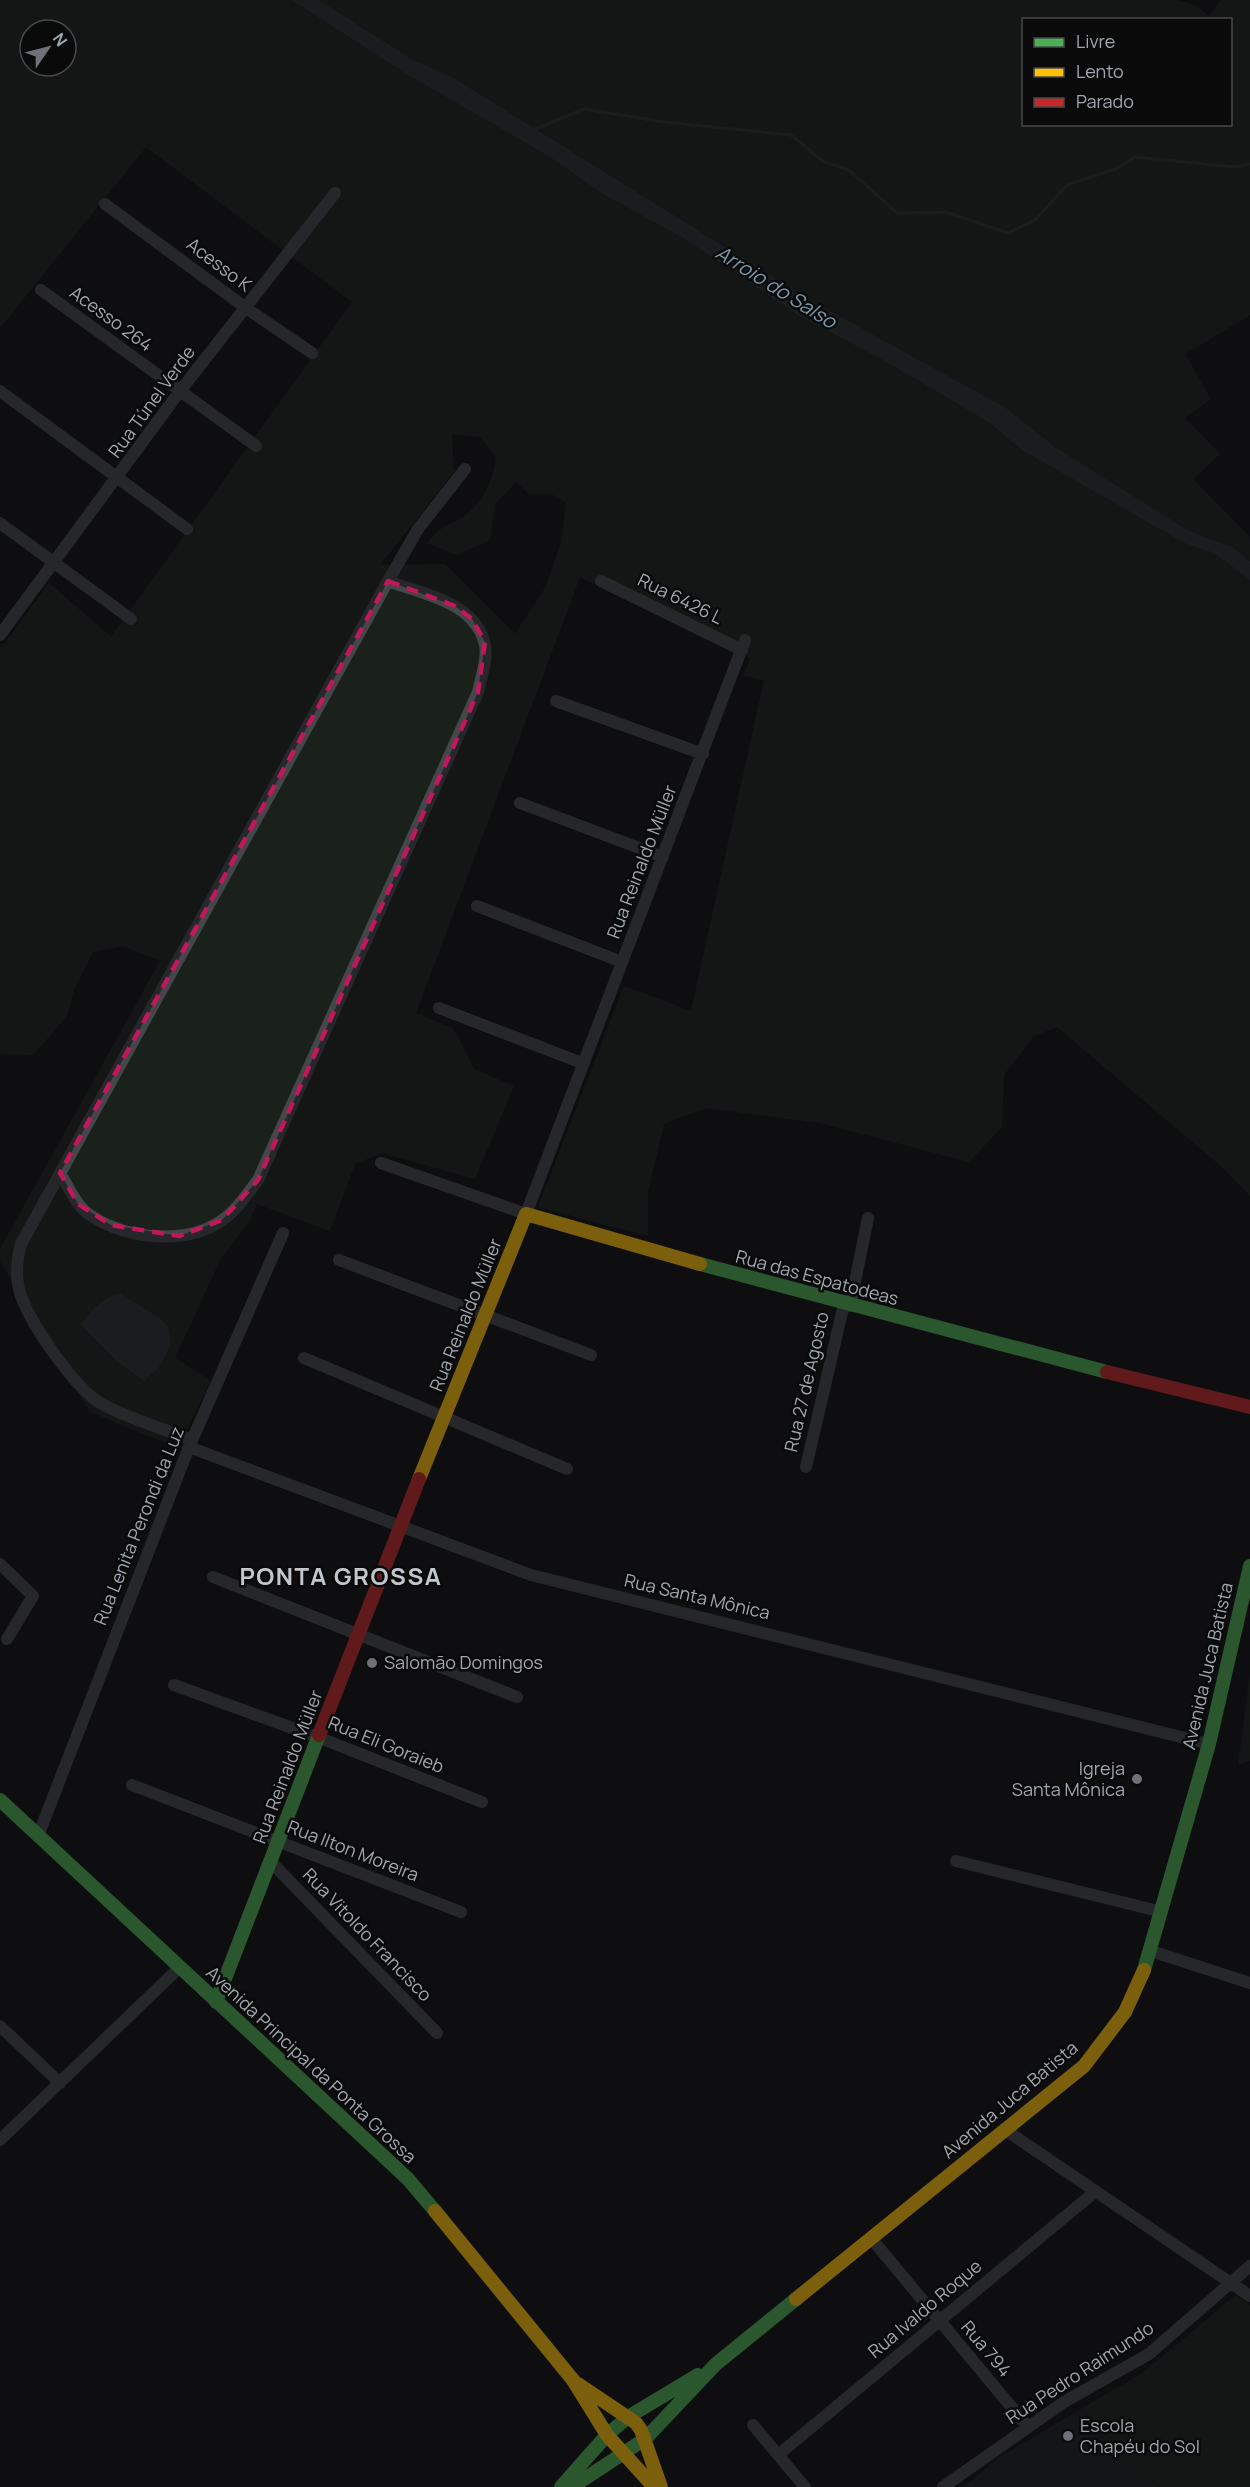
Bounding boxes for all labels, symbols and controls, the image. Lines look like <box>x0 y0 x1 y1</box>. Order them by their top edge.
north arrow <box>18 18 78 78</box>
legend <box>1022 18 1232 126</box>
text: N <box>48 28 73 50</box>
text: Livre <box>1076 29 1115 53</box>
text: Lento <box>1076 59 1124 83</box>
text: Parado <box>1076 89 1134 113</box>
street label: Acesso K <box>182 232 257 297</box>
water label: Arroio do Salso <box>711 239 843 335</box>
street label: Acesso 264 <box>65 280 158 356</box>
street label: Rua Túnel Verde <box>102 341 200 462</box>
street label: Rua 6426 L <box>634 567 727 629</box>
street label: Rua Reinaldo Müller <box>601 781 682 942</box>
street label: Rua Reinaldo Müller <box>423 1234 507 1395</box>
street label: Rua das Espatodeas <box>733 1244 901 1310</box>
street label: Rua 27 de Agosto <box>778 1309 834 1454</box>
street label: Rua Lenita Perondi da Luz <box>87 1423 189 1628</box>
district label: PONTA GROSSA <box>240 1559 442 1592</box>
street label: Rua Santa Mônica <box>622 1568 772 1624</box>
street label: Avenida Juca Batista <box>1176 1580 1238 1752</box>
place label: Salomão Domingos <box>384 1650 543 1674</box>
marker: Salomão Domingos <box>365 1656 379 1670</box>
street label: Rua Reinaldo Müller <box>247 1686 328 1847</box>
street label: Rua Eli Goraieb <box>325 1710 448 1778</box>
place label: Igreja Santa Mônica <box>1012 1756 1125 1801</box>
marker: Igreja Santa Mônica <box>1130 1772 1144 1786</box>
street label: Rua Ilton Moreira <box>284 1814 422 1886</box>
street label: Rua Vitoldo Francisco <box>298 1862 438 2006</box>
street label: Avenida Principal da Ponta Grossa <box>201 1960 422 2168</box>
street label: Avenida Juca Batista <box>936 2035 1082 2163</box>
street label: Rua Ivaldo Roque <box>862 2254 986 2363</box>
street label: Rua 794 <box>956 2315 1017 2382</box>
street label: Rua Pedro Raimundo <box>1001 2315 1158 2429</box>
place label: Escola Chapéu do Sol <box>1080 2413 1200 2458</box>
marker: Escola Chapéu do Sol <box>1061 2429 1075 2443</box>

